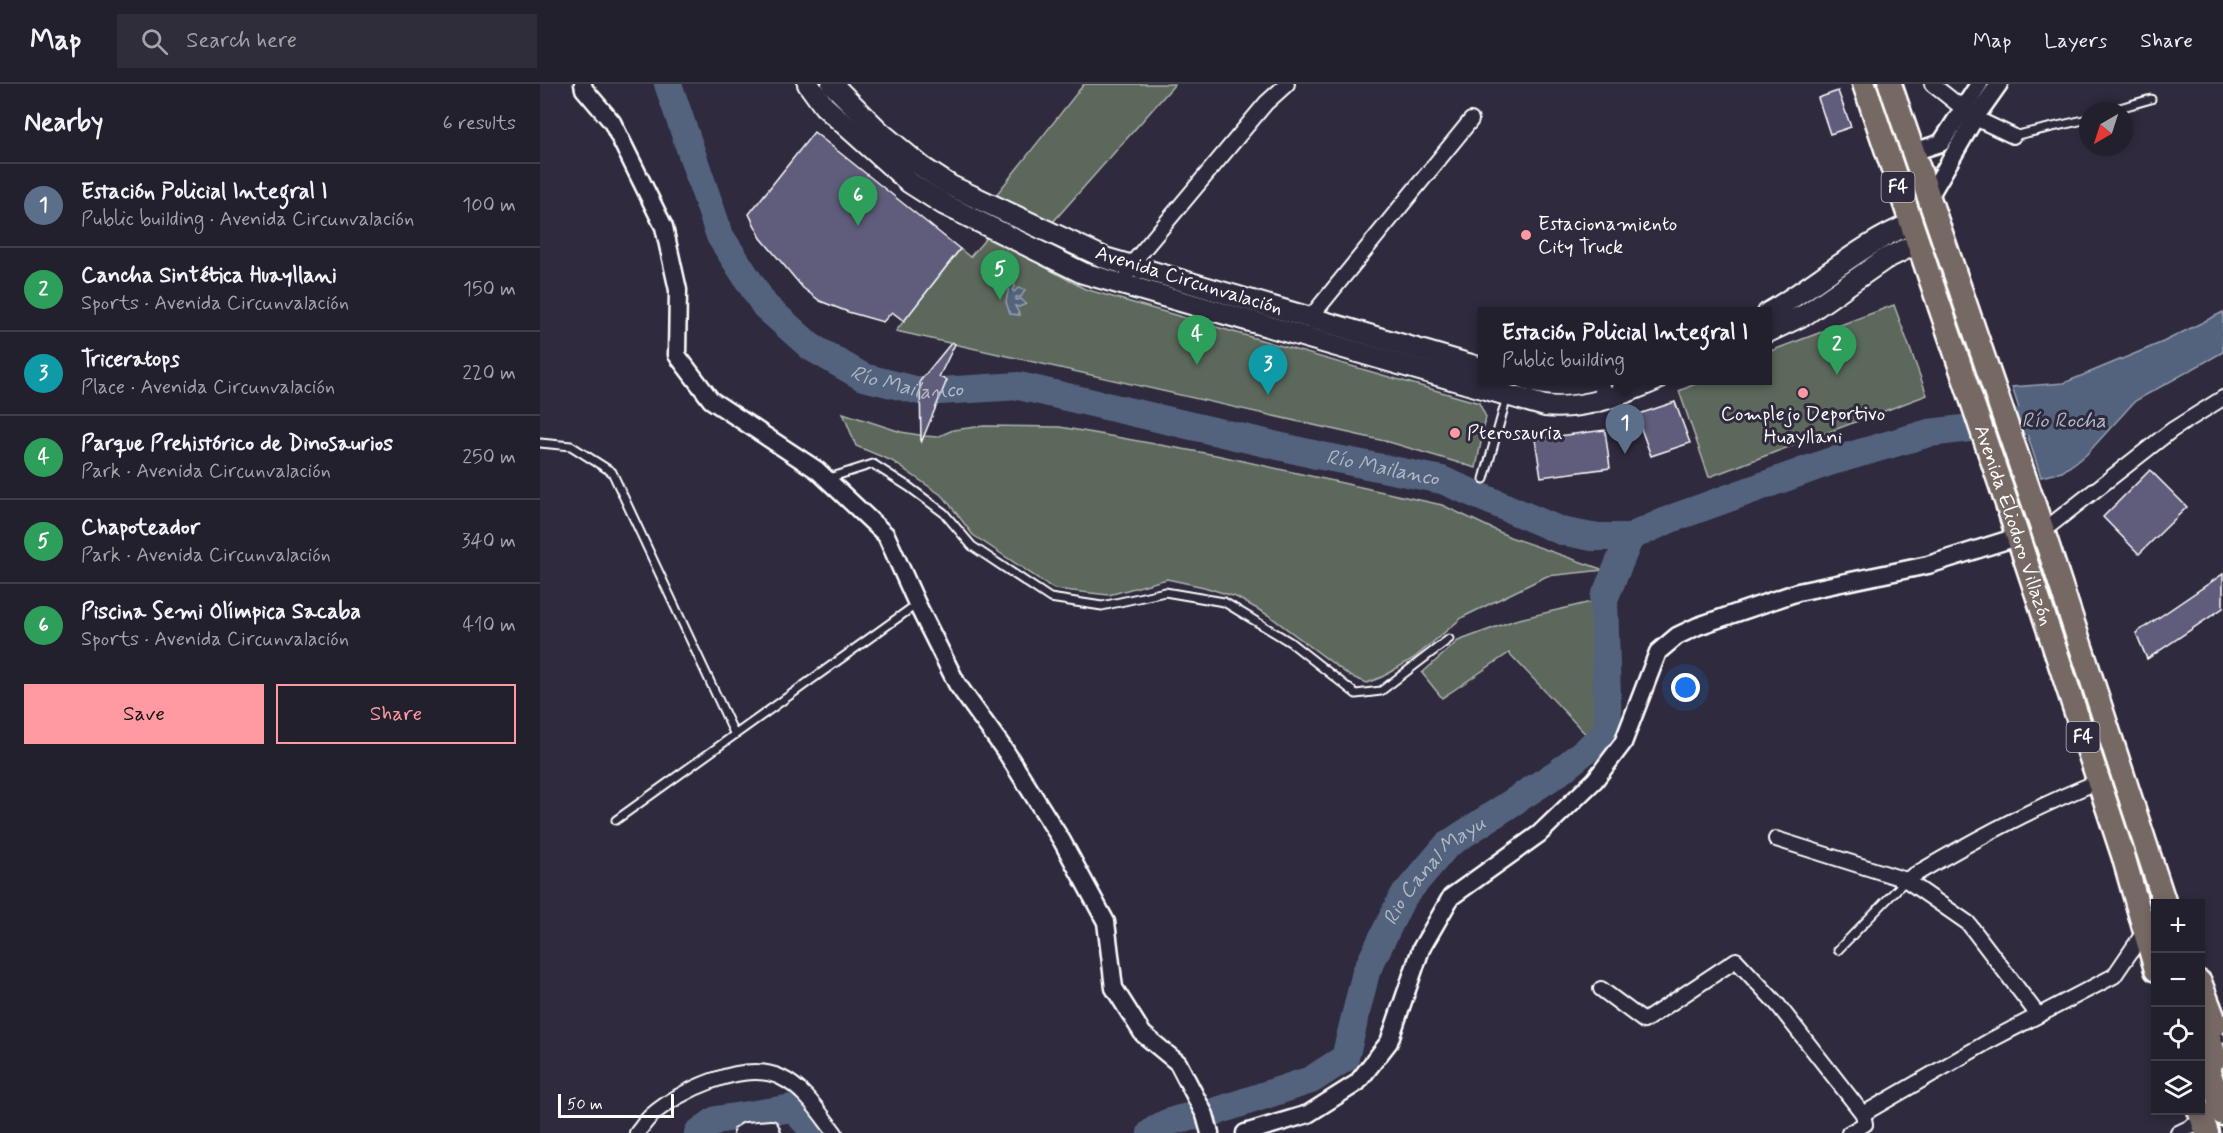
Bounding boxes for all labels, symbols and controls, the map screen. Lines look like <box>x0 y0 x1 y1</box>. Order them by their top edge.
search box <box>117 14 537 68</box>
text: Map <box>30 23 81 60</box>
icon: search <box>138 25 171 58</box>
text: Search here <box>186 27 297 55</box>
text: Map <box>1973 27 2011 55</box>
text: Layers <box>2044 27 2107 55</box>
text: Share <box>2140 27 2193 55</box>
north arrow <box>2079 102 2133 156</box>
text: Nearby <box>24 106 103 140</box>
text: 6 results <box>443 110 516 137</box>
road number: F4 <box>1882 172 1914 202</box>
pin: 6 <box>838 176 878 226</box>
text: Estación Policial Integral I <box>81 178 328 206</box>
text: 1 <box>39 192 48 219</box>
text: 100 m <box>462 192 516 219</box>
text: Public building · Avenida Circunvalación <box>81 206 414 233</box>
place label: Estacionamiento City Truck <box>1538 211 1677 261</box>
marker: Estacionamiento City Truck <box>1519 228 1533 242</box>
street label: Avenida Circunvalación <box>1092 240 1286 322</box>
pin: 5 <box>980 250 1020 300</box>
text: Cancha Sintética Huayllani <box>81 262 337 290</box>
text: 2 <box>39 276 48 303</box>
text: 150 m <box>463 276 516 303</box>
text: Sports · Avenida Circunvalación <box>81 290 349 317</box>
popup <box>1478 307 1772 385</box>
pin: 4 <box>1178 316 1216 365</box>
text: Estación Policial Integral I <box>1502 319 1748 347</box>
pin: 2 <box>1818 326 1856 375</box>
text: Triceratops <box>81 346 180 374</box>
pin: 3 <box>1248 346 1288 395</box>
text: Public building <box>1502 347 1625 374</box>
water label: Río Mailanco <box>845 358 965 406</box>
text: 3 <box>39 360 48 387</box>
text: 220 m <box>462 360 516 387</box>
text: Place · Avenida Circunvalación <box>81 374 335 401</box>
marker: Complejo Deportivo Huayllani <box>1796 386 1810 400</box>
place label: Complejo Deportivo Huayllani <box>1721 401 1885 451</box>
pin: 1 <box>1606 404 1644 454</box>
water label: Río Rocha <box>2022 407 2107 435</box>
place label: Pterosauria <box>1467 420 1563 447</box>
street label: Avenida Eliodoro Villazón <box>1968 421 2060 629</box>
marker: Pterosauria <box>1448 426 1462 440</box>
text: Parque Prehistórico de Dinosaurios <box>81 430 393 458</box>
water label: Río Mailanco <box>1323 443 1443 493</box>
text: 4 <box>38 444 49 471</box>
text: 250 m <box>462 444 516 471</box>
text: Park · Avenida Circunvalación <box>81 458 331 485</box>
text: Chapoteador <box>81 514 200 542</box>
text: 5 <box>38 528 50 555</box>
text: 340 m <box>461 528 516 555</box>
text: Park · Avenida Circunvalación <box>81 542 331 569</box>
text: Piscina Semi Olímpica Sacaba <box>81 598 361 626</box>
text: 6 <box>38 612 49 639</box>
text: 410 m <box>462 612 516 639</box>
text: Sports · Avenida Circunvalación <box>81 626 349 653</box>
your location <box>1671 673 1700 702</box>
button: Save <box>24 684 264 744</box>
button: Share <box>276 684 516 744</box>
road number: F4 <box>2066 722 2100 752</box>
water label: Rio Canal Mayu <box>1377 809 1492 930</box>
map controls <box>2151 899 2205 1115</box>
button: + <box>2151 899 2205 953</box>
button: − <box>2151 953 2205 1007</box>
button: locate <box>2151 1007 2205 1061</box>
button: layers <box>2151 1061 2205 1115</box>
scale bar <box>558 1091 674 1118</box>
text: 50 m <box>567 1094 603 1115</box>

